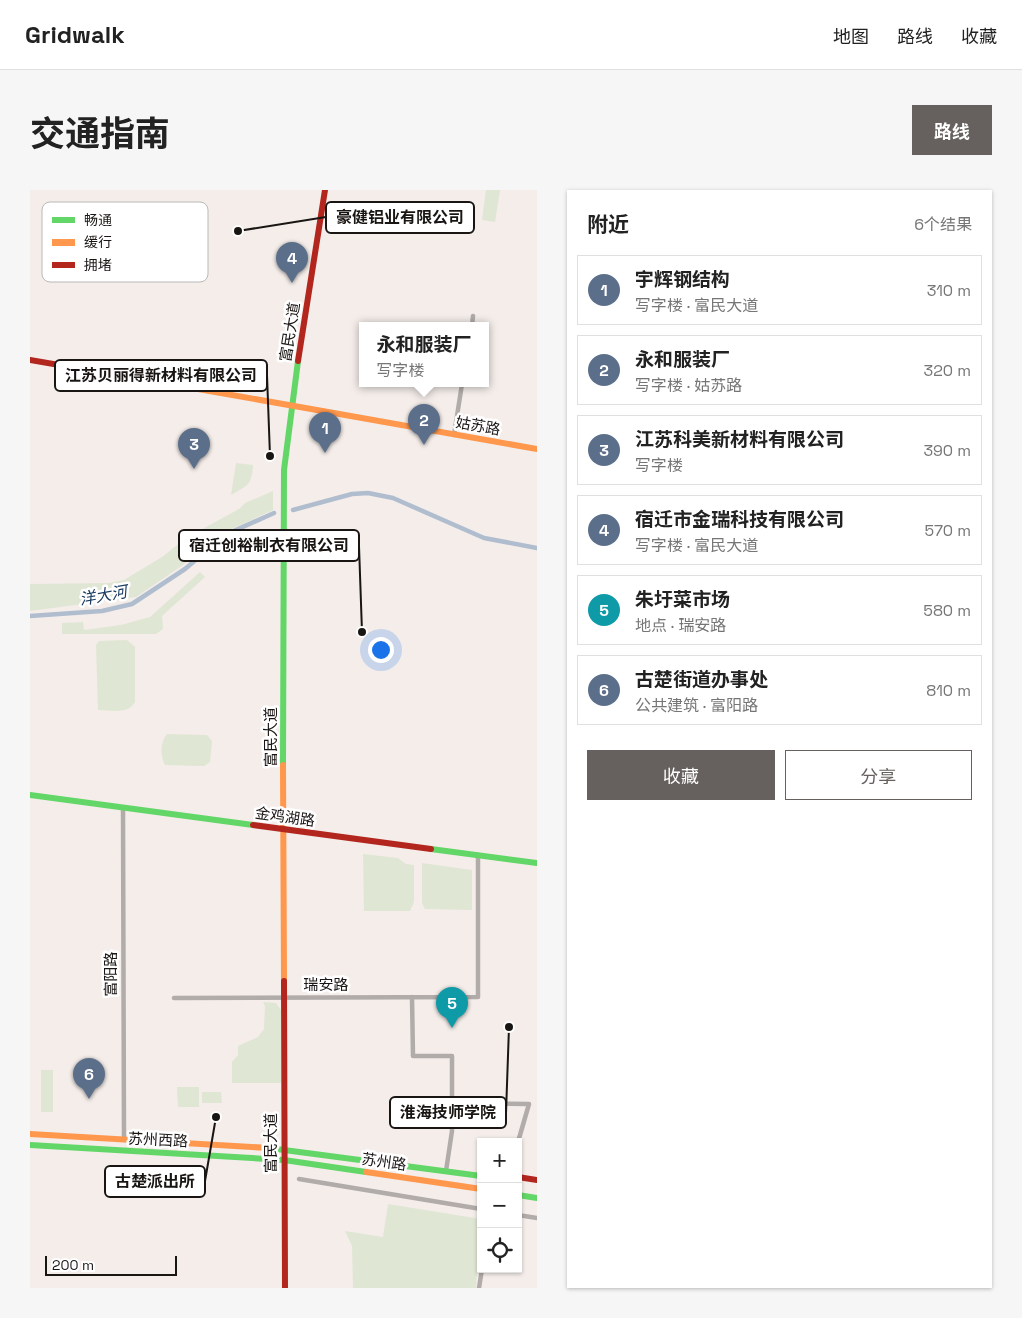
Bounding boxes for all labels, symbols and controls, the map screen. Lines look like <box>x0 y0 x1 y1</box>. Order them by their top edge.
text: Gridwalk <box>25 19 125 50</box>
text: 地图 <box>833 25 869 48</box>
text: 路线 <box>897 25 933 48</box>
text: 收藏 <box>961 25 997 48</box>
button: 路线 <box>912 105 992 155</box>
text: 交通指南 <box>30 112 170 156</box>
legend <box>42 202 208 282</box>
callout: 豪健铝业有限公司 <box>326 202 474 233</box>
text: 豪健铝业有限公司 <box>336 207 464 228</box>
text: 畅通 <box>84 211 112 229</box>
text: 附近 <box>587 211 629 238</box>
text: 6个结果 <box>914 214 972 235</box>
text: 缓行 <box>84 233 112 251</box>
pin: 4 <box>276 242 308 283</box>
text: 拥堵 <box>84 256 112 274</box>
text: 宇辉钢结构 <box>635 267 730 292</box>
text: 1 <box>600 280 608 301</box>
text: 310 m <box>927 280 971 301</box>
text: 写字楼 · 富民大道 <box>635 295 758 316</box>
street label: 富民大道 <box>275 301 304 363</box>
popup <box>359 322 489 387</box>
text: 永和服装厂 <box>376 332 472 357</box>
text: 永和服装厂 <box>635 347 730 372</box>
callout: 江苏贝丽得新材料有限公司 <box>55 360 267 391</box>
text: 写字楼 <box>376 360 425 381</box>
text: 2 <box>599 360 609 381</box>
text: 320 m <box>924 360 971 381</box>
text: 江苏贝丽得新材料有限公司 <box>65 365 257 386</box>
text: 写字楼 · 姑苏路 <box>635 375 742 396</box>
pin: 2 <box>408 404 440 445</box>
pin: 1 <box>309 412 341 453</box>
street label: 姑苏路 <box>454 412 502 439</box>
text: 江苏科美新材料有限公司 <box>635 427 844 452</box>
pin: 3 <box>178 428 210 469</box>
text: 3 <box>599 440 609 461</box>
text: 390 m <box>923 440 971 461</box>
text: 写字楼 <box>635 455 683 476</box>
text: 宿迁市金瑞科技有限公司 <box>635 507 844 532</box>
text: 4 <box>599 520 609 541</box>
text: 570 m <box>925 520 971 541</box>
callout: 宿迁创裕制衣有限公司 <box>179 530 359 561</box>
text: 宿迁创裕制衣有限公司 <box>189 535 349 556</box>
text: 写字楼 · 富民大道 <box>635 535 758 556</box>
water label: 洋大河 <box>78 580 131 610</box>
text: 朱圩菜市场 <box>635 587 730 612</box>
text: 5 <box>599 600 609 621</box>
text: 580 m <box>923 600 971 621</box>
text: 地点 · 瑞安路 <box>635 615 726 636</box>
your location <box>368 637 394 663</box>
text: 古楚街道办事处 <box>635 667 768 692</box>
text: 6 <box>599 680 609 701</box>
text: 810 m <box>926 680 971 701</box>
text: 公共建筑 · 富阳路 <box>635 695 758 716</box>
street label: 富民大道 <box>261 707 280 767</box>
button: 收藏 <box>587 750 775 800</box>
button: 分享 <box>785 750 972 800</box>
street label: 金鸡湖路 <box>254 803 316 830</box>
street label: 富阳路 <box>101 951 120 997</box>
street label: 瑞安路 <box>303 975 349 994</box>
pin: 5 <box>436 987 468 1028</box>
pin: 6 <box>73 1058 105 1099</box>
callout: 淮海技师学院 <box>390 1097 506 1128</box>
text: 淮海技师学院 <box>400 1102 496 1123</box>
street label: 富民大道 <box>261 1113 280 1173</box>
street label: 苏州西路 <box>128 1128 188 1151</box>
map controls <box>477 1138 522 1273</box>
button: + <box>477 1138 522 1183</box>
street label: 苏州路 <box>360 1149 408 1174</box>
callout: 古楚派出所 <box>105 1166 205 1197</box>
text: 古楚派出所 <box>115 1171 195 1192</box>
button: − <box>477 1183 522 1228</box>
button: locate <box>477 1228 522 1273</box>
scale bar <box>45 1253 178 1276</box>
text: 200 m <box>52 1256 94 1274</box>

